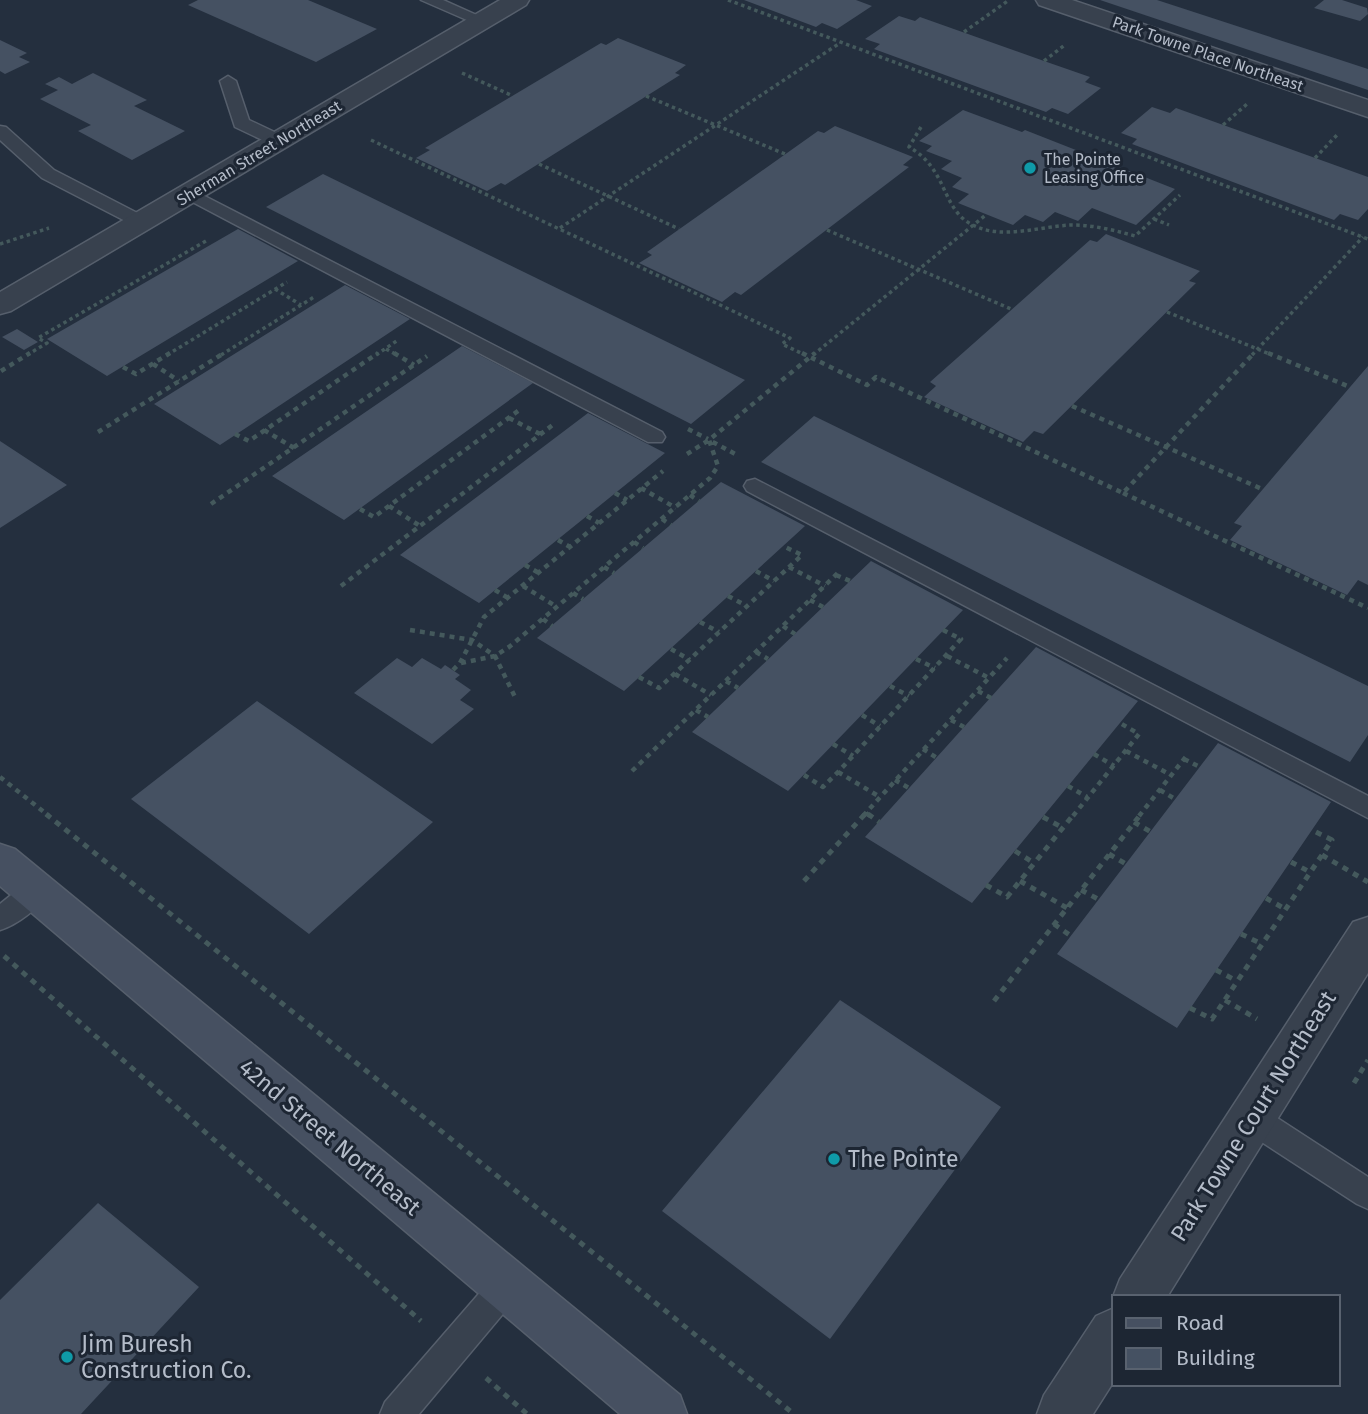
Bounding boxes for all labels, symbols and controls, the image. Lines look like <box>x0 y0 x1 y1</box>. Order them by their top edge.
street label: Park Towne Place Northeast <box>1110 12 1306 96</box>
street label: Sherman Street Northeast <box>173 96 345 210</box>
place label: The Pointe Leasing Office <box>1044 150 1144 187</box>
marker: The Pointe Leasing Office <box>1022 160 1038 176</box>
street label: Park Towne Court Northeast <box>1164 985 1342 1246</box>
street label: 42nd Street Northeast <box>234 1053 427 1222</box>
place label: The Pointe <box>848 1145 959 1173</box>
marker: The Pointe <box>826 1151 842 1167</box>
legend <box>1112 1295 1340 1386</box>
text: Road <box>1176 1310 1224 1336</box>
place label: Jim Buresh Construction Co. <box>81 1330 252 1384</box>
text: Building <box>1176 1345 1255 1371</box>
marker: Jim Buresh Construction Co. <box>59 1349 75 1365</box>

